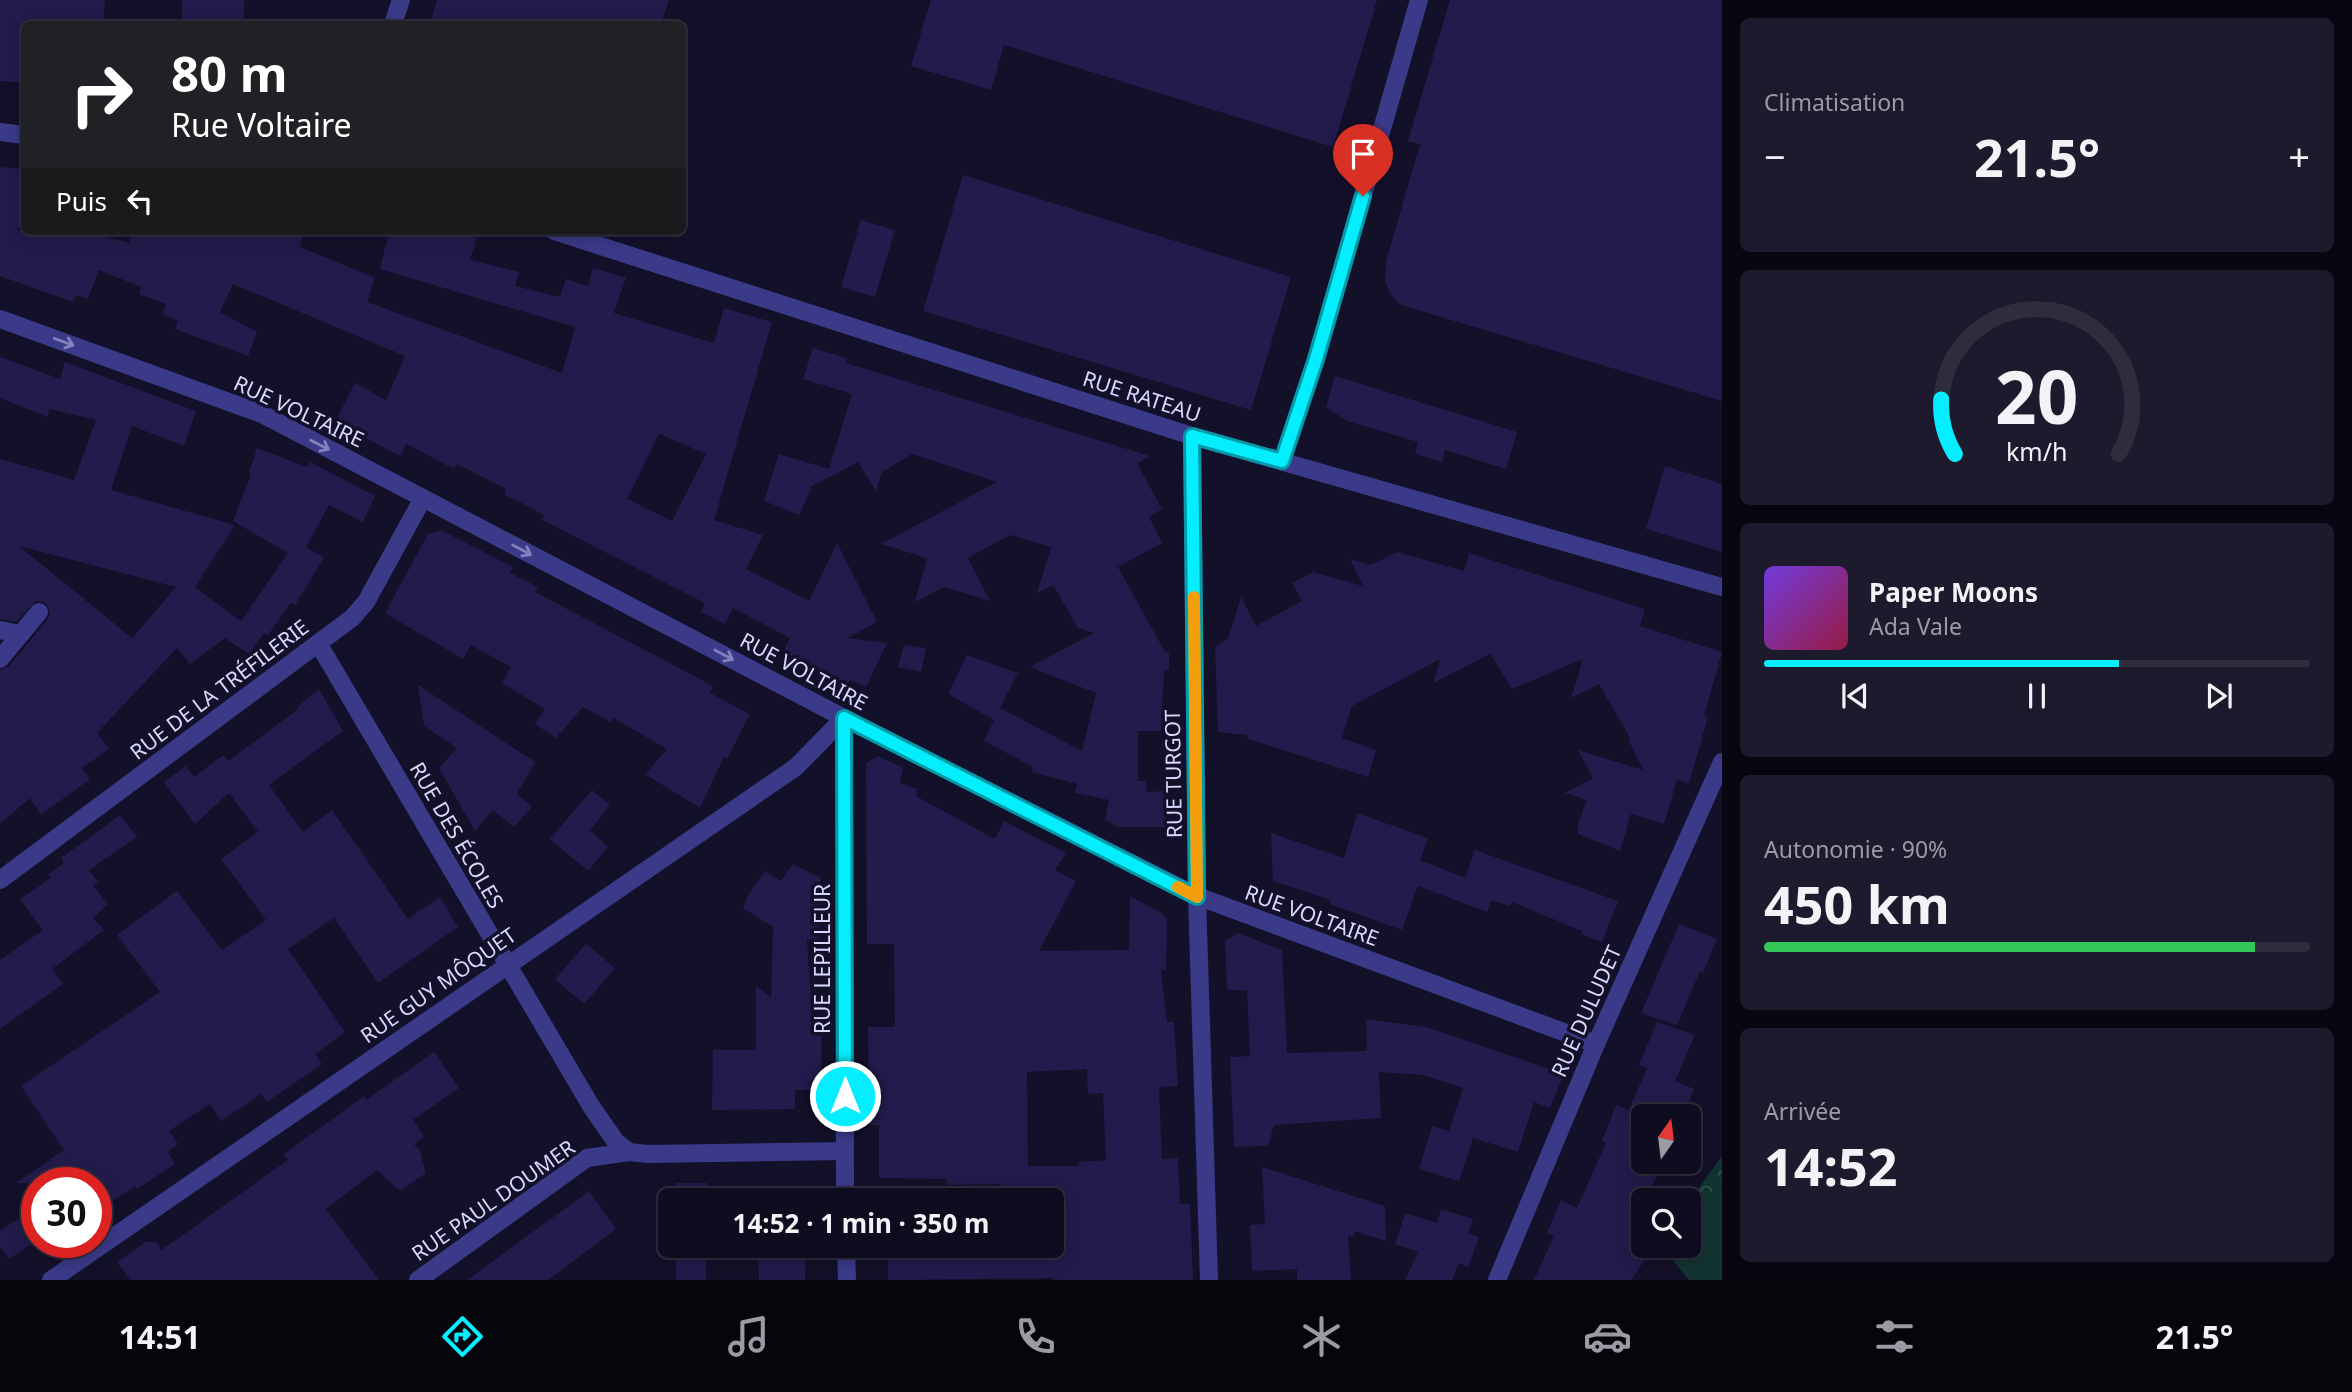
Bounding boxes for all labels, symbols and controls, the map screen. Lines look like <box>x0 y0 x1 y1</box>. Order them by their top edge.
text: 80 m <box>171 40 288 106</box>
icon: right <box>56 49 147 140</box>
text: Climatisation <box>1764 86 1905 118</box>
text: Rue Voltaire <box>171 103 352 146</box>
text: 21.5° <box>1974 121 2100 192</box>
pin <box>1333 124 1393 196</box>
text: − <box>1764 130 1786 182</box>
text: + <box>2288 130 2310 182</box>
icon: arrive <box>1344 135 1382 173</box>
icon: left <box>121 182 159 220</box>
text: Puis <box>56 183 107 219</box>
one-way arrow <box>53 337 75 349</box>
text: 20 <box>1995 346 2079 445</box>
street label: RUE RATEAU <box>1079 364 1205 428</box>
street label: RUE VOLTAIRE <box>229 369 369 453</box>
text: km/h <box>2006 433 2068 467</box>
one-way arrow <box>310 438 330 452</box>
one-way arrow <box>511 544 532 557</box>
text: Paper Moons <box>1869 574 2038 610</box>
text: Ada Vale <box>1869 610 1962 642</box>
street label: RUE DE LA TRÉFILERIE <box>124 613 314 765</box>
street label: RUE VOLTAIRE <box>735 626 873 716</box>
one-way arrow <box>713 649 734 663</box>
icon: previous <box>1836 677 1874 715</box>
icon: pause <box>2018 677 2056 715</box>
icon: next <box>2200 677 2238 715</box>
street label: RUE TURGOT <box>1158 709 1188 838</box>
street label: RUE DES ÉCOLES <box>404 757 510 913</box>
text: Autonomie · 90% <box>1764 833 1947 865</box>
text: 450 km <box>1764 868 1950 939</box>
street label: RUE VOLTAIRE <box>1241 878 1383 952</box>
street label: RUE LEPILLEUR <box>808 884 836 1034</box>
street label: RUE GUY MÔQUET <box>355 921 522 1049</box>
street label: RUE DULUDET <box>1545 941 1628 1081</box>
position arrow <box>808 1059 882 1133</box>
text: Arrivée <box>1764 1095 1841 1127</box>
north arrow <box>1631 1104 1701 1174</box>
map controls <box>1631 1104 1701 1258</box>
text: 14:52 <box>1764 1130 1898 1201</box>
street label: RUE PAUL DOUMER <box>406 1133 580 1267</box>
speed limit sign: 30 <box>21 1167 112 1258</box>
button: search <box>1631 1188 1701 1258</box>
text: 14:52 · 1 min · 350 m <box>733 1205 989 1241</box>
icon: directions <box>438 1312 487 1361</box>
icon: music <box>724 1312 773 1361</box>
icon: phone <box>1011 1312 1060 1361</box>
icon: climate <box>1297 1312 1346 1361</box>
icon: car <box>1583 1312 1632 1361</box>
icon: filters <box>1870 1312 1919 1361</box>
text: 14:51 <box>119 1315 201 1358</box>
text: 21.5° <box>2156 1315 2233 1358</box>

